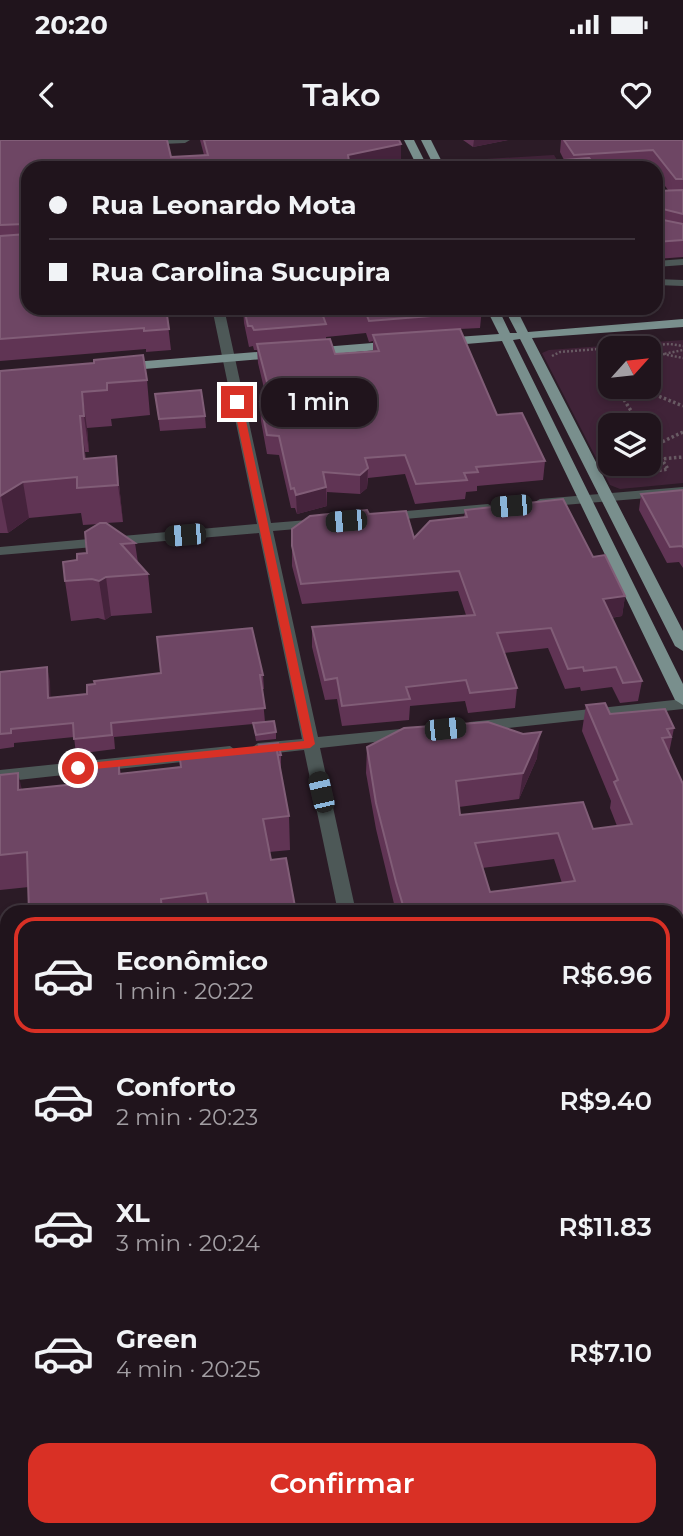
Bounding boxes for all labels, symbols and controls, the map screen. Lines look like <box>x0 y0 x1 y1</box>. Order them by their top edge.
text: 20:20 <box>35 9 108 41</box>
text: Tako <box>302 75 381 114</box>
icon: back <box>28 76 66 114</box>
icon: heart <box>617 76 655 114</box>
text: Rua Leonardo Mota <box>91 189 357 221</box>
text: Rua Carolina Sucupira <box>91 256 391 288</box>
north arrow <box>598 336 662 399</box>
map controls <box>598 336 661 476</box>
callout: 1 min <box>262 378 377 426</box>
route end <box>221 386 253 418</box>
text: 1 min <box>288 388 350 416</box>
button: layers <box>598 413 661 476</box>
car <box>490 494 533 518</box>
car <box>325 509 368 533</box>
car <box>164 523 207 547</box>
car <box>424 716 467 742</box>
route start <box>62 752 94 784</box>
car <box>307 769 336 815</box>
icon: car <box>32 944 95 1007</box>
text: Econômico <box>116 945 268 977</box>
text: R$6.96 <box>561 959 652 991</box>
text: 1 min · 20:22 <box>116 977 254 1005</box>
icon: car <box>32 1070 95 1133</box>
text: Conforto <box>116 1071 236 1103</box>
text: R$9.40 <box>560 1085 652 1117</box>
text: 2 min · 20:23 <box>116 1103 258 1131</box>
icon: car <box>32 1196 95 1259</box>
text: XL <box>116 1197 150 1229</box>
text: R$11.83 <box>558 1211 652 1243</box>
text: 3 min · 20:24 <box>116 1229 260 1257</box>
icon: car <box>32 1322 95 1385</box>
text: Green <box>116 1323 198 1355</box>
text: R$7.10 <box>569 1337 652 1369</box>
text: 4 min · 20:25 <box>116 1355 260 1383</box>
button: Confirmar <box>28 1443 656 1523</box>

